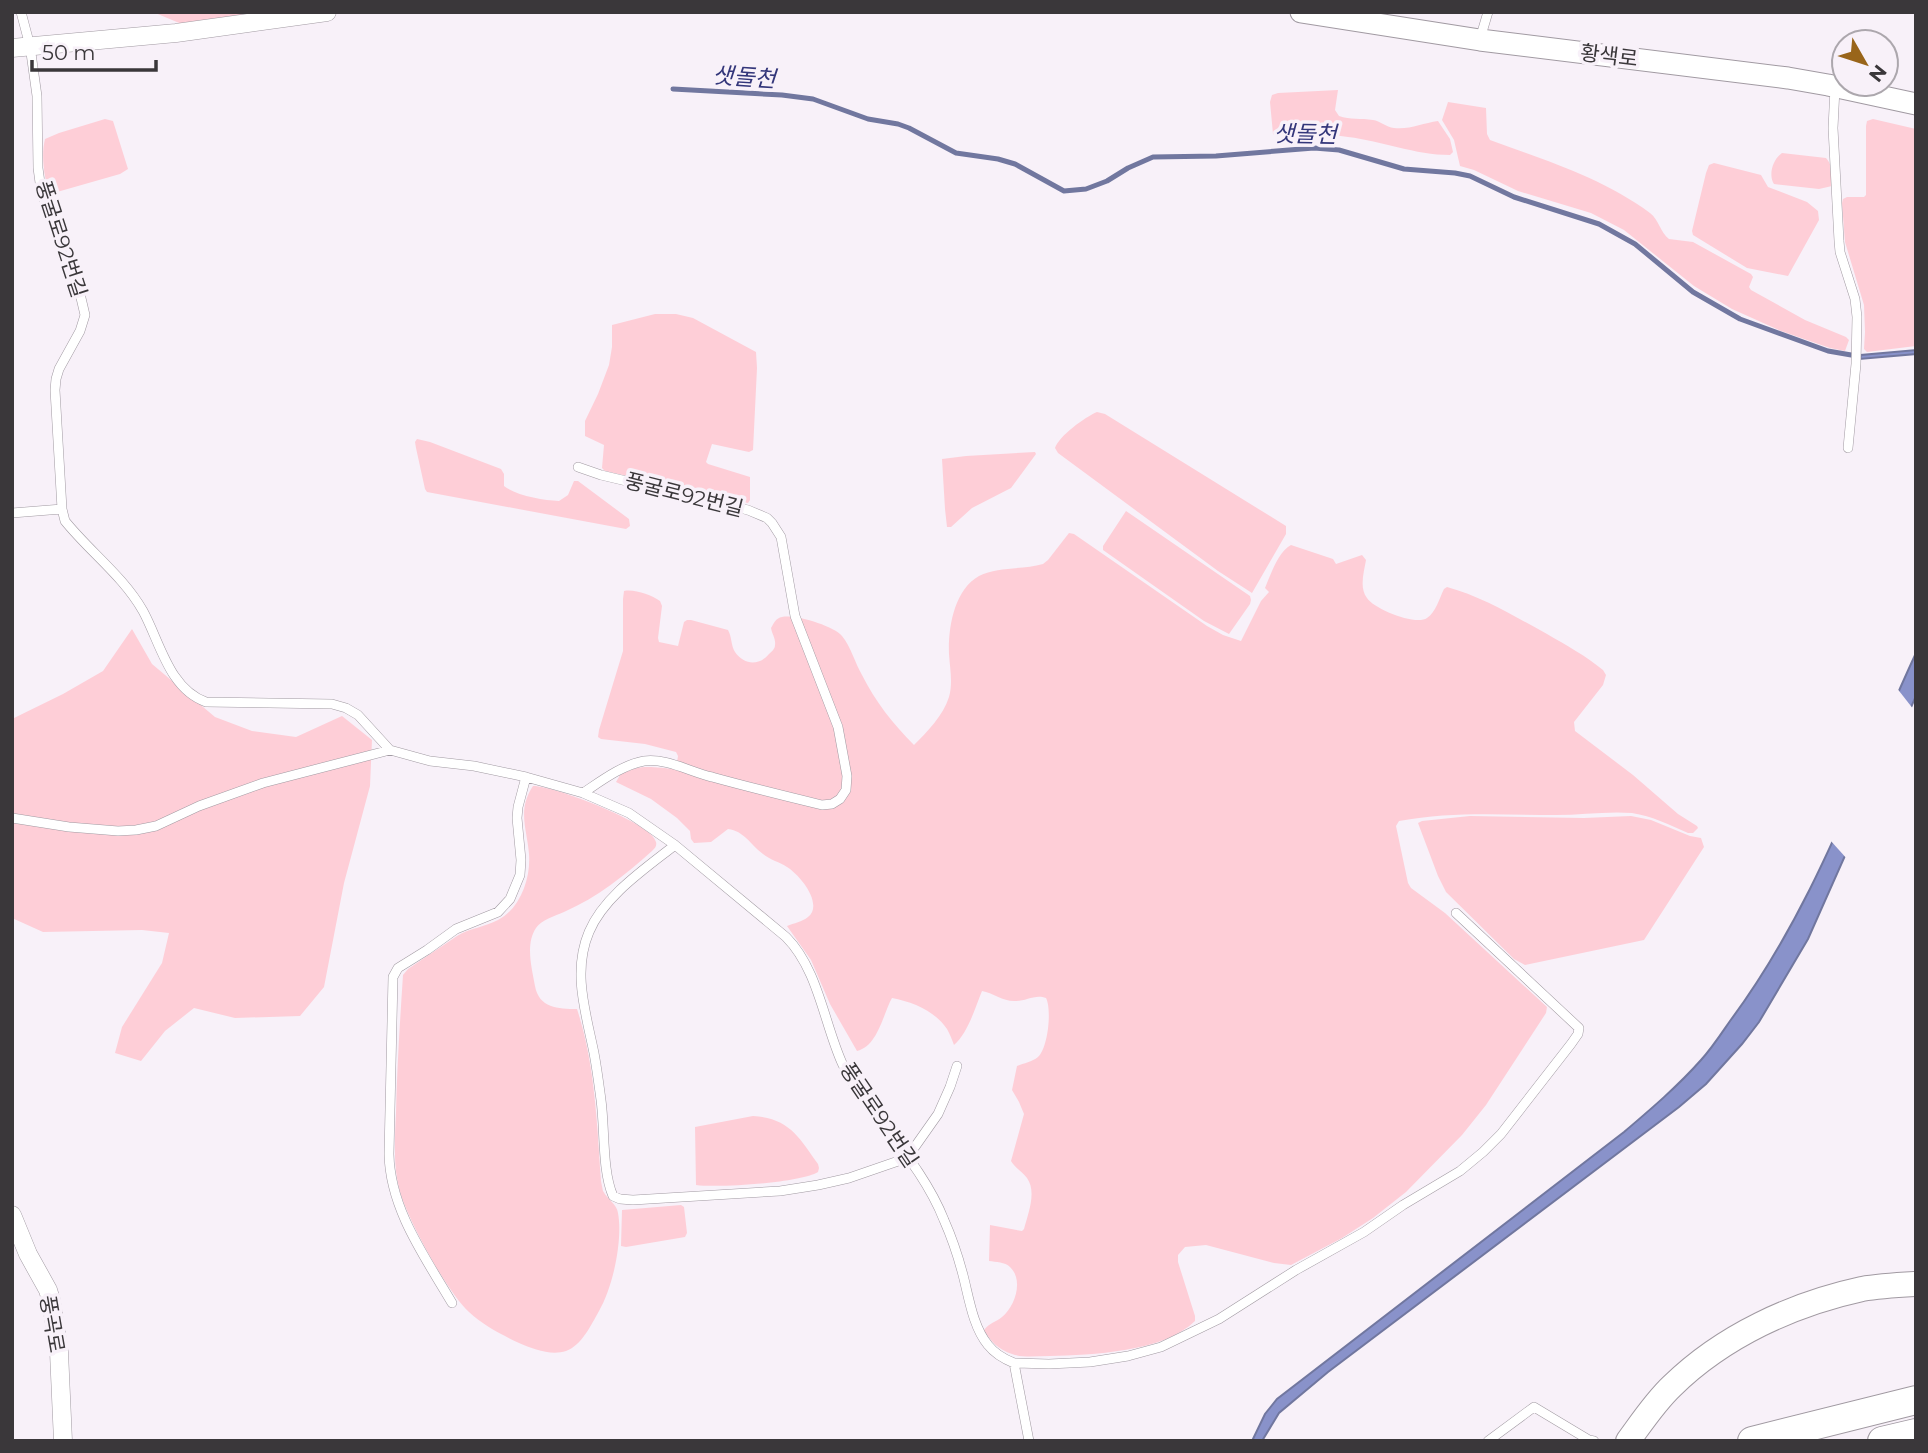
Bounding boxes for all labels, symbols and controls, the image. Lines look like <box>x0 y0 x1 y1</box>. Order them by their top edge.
scale bar <box>32 28 156 72</box>
north arrow <box>1830 28 1900 98</box>
text: 50 m <box>42 40 96 65</box>
street label: 황색로 <box>1579 40 1639 71</box>
text: N <box>1864 60 1892 87</box>
water label: 샛돌천 <box>711 61 779 93</box>
water label: 샛돌천 <box>1273 119 1340 149</box>
street label: 풍굴로92번길 <box>31 177 92 300</box>
street label: 풍굴로92번길 <box>622 468 746 521</box>
street label: 풍굴로92번길 <box>835 1057 924 1172</box>
street label: 풍곡로 <box>35 1293 70 1355</box>

